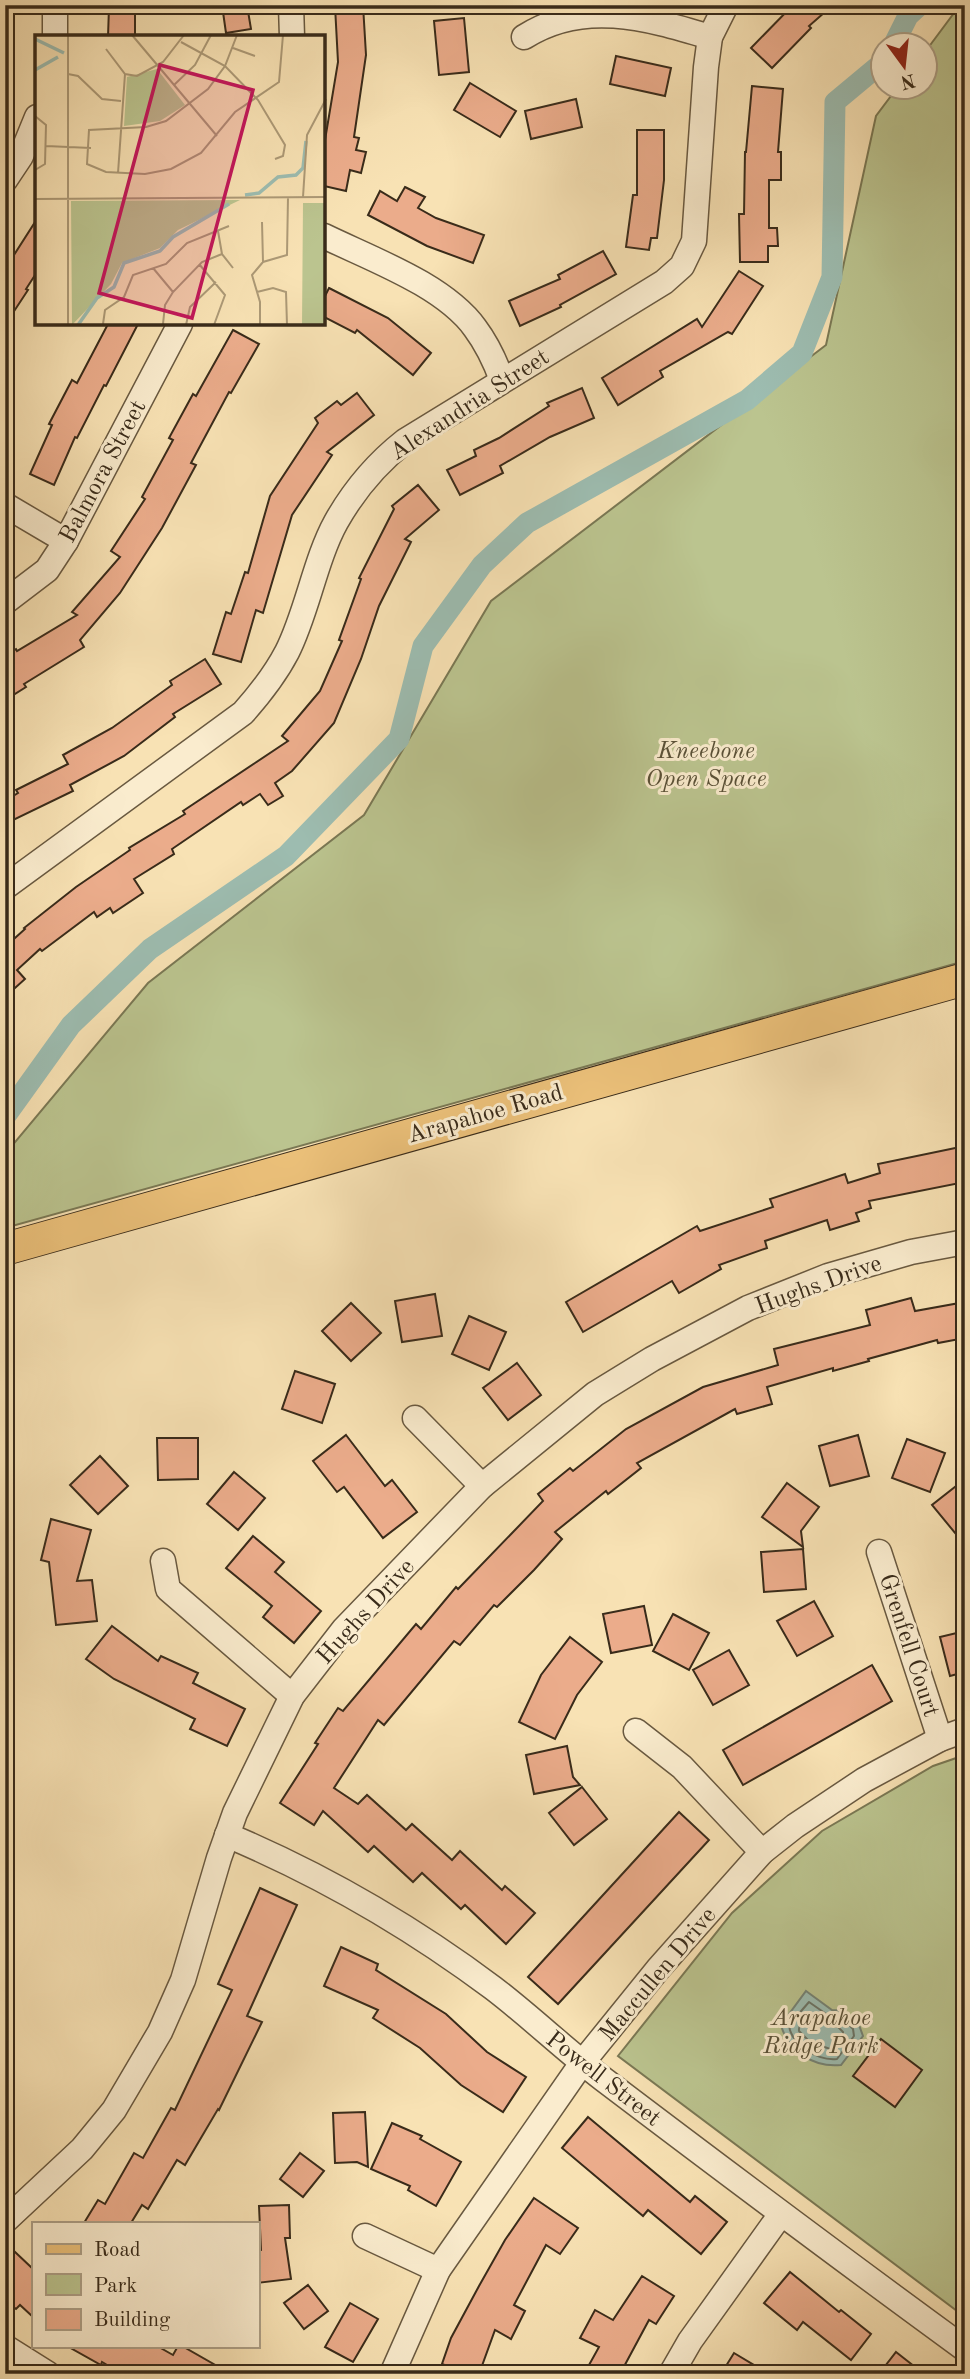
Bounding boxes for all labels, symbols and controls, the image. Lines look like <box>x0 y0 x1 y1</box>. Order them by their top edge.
north arrow <box>869 32 939 102</box>
inset map <box>35 35 326 326</box>
text: N <box>898 69 917 91</box>
street label: Alexandria Street <box>386 345 554 466</box>
street label: Balmora Street <box>56 397 151 547</box>
park label: Kneebone Open Space <box>645 740 767 792</box>
street label: Arapahoe Road <box>405 1081 566 1149</box>
street label: Hughs Drive <box>752 1252 885 1320</box>
street label: Hughs Drive <box>313 1555 420 1670</box>
street label: Grenfell Court <box>874 1571 943 1720</box>
street label: Maccullen Drive <box>596 1904 721 2047</box>
park label: Arapahoe Ridge Park <box>762 2007 879 2059</box>
street label: Powell Street <box>541 2028 665 2132</box>
legend <box>32 2222 259 2348</box>
text: Road <box>94 2240 141 2261</box>
text: Park <box>94 2276 137 2297</box>
text: Building <box>94 2310 171 2331</box>

